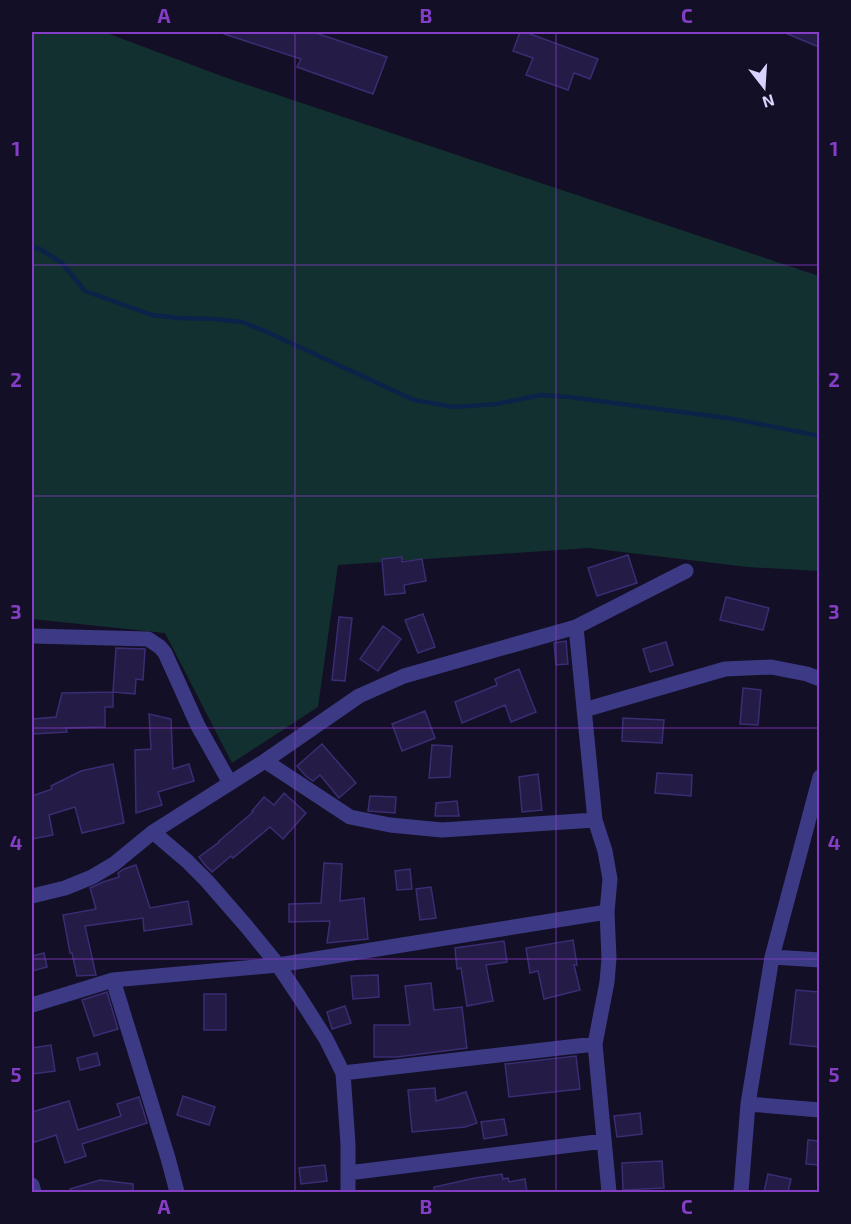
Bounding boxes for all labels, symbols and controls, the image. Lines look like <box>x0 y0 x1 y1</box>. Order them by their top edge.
text: A <box>157 3 171 27</box>
text: B <box>420 3 432 27</box>
text: C <box>681 3 693 27</box>
north arrow <box>734 57 794 117</box>
text: N <box>760 91 777 113</box>
text: 1 <box>12 136 20 160</box>
text: 1 <box>830 136 838 160</box>
text: 2 <box>10 367 22 391</box>
text: 2 <box>828 367 840 391</box>
text: 3 <box>10 599 22 623</box>
text: 3 <box>828 599 840 623</box>
text: 4 <box>10 830 23 854</box>
text: 4 <box>828 830 841 854</box>
text: 5 <box>10 1062 22 1086</box>
text: 5 <box>828 1062 840 1086</box>
text: A <box>157 1194 171 1218</box>
text: B <box>420 1194 432 1218</box>
text: C <box>681 1194 693 1218</box>

